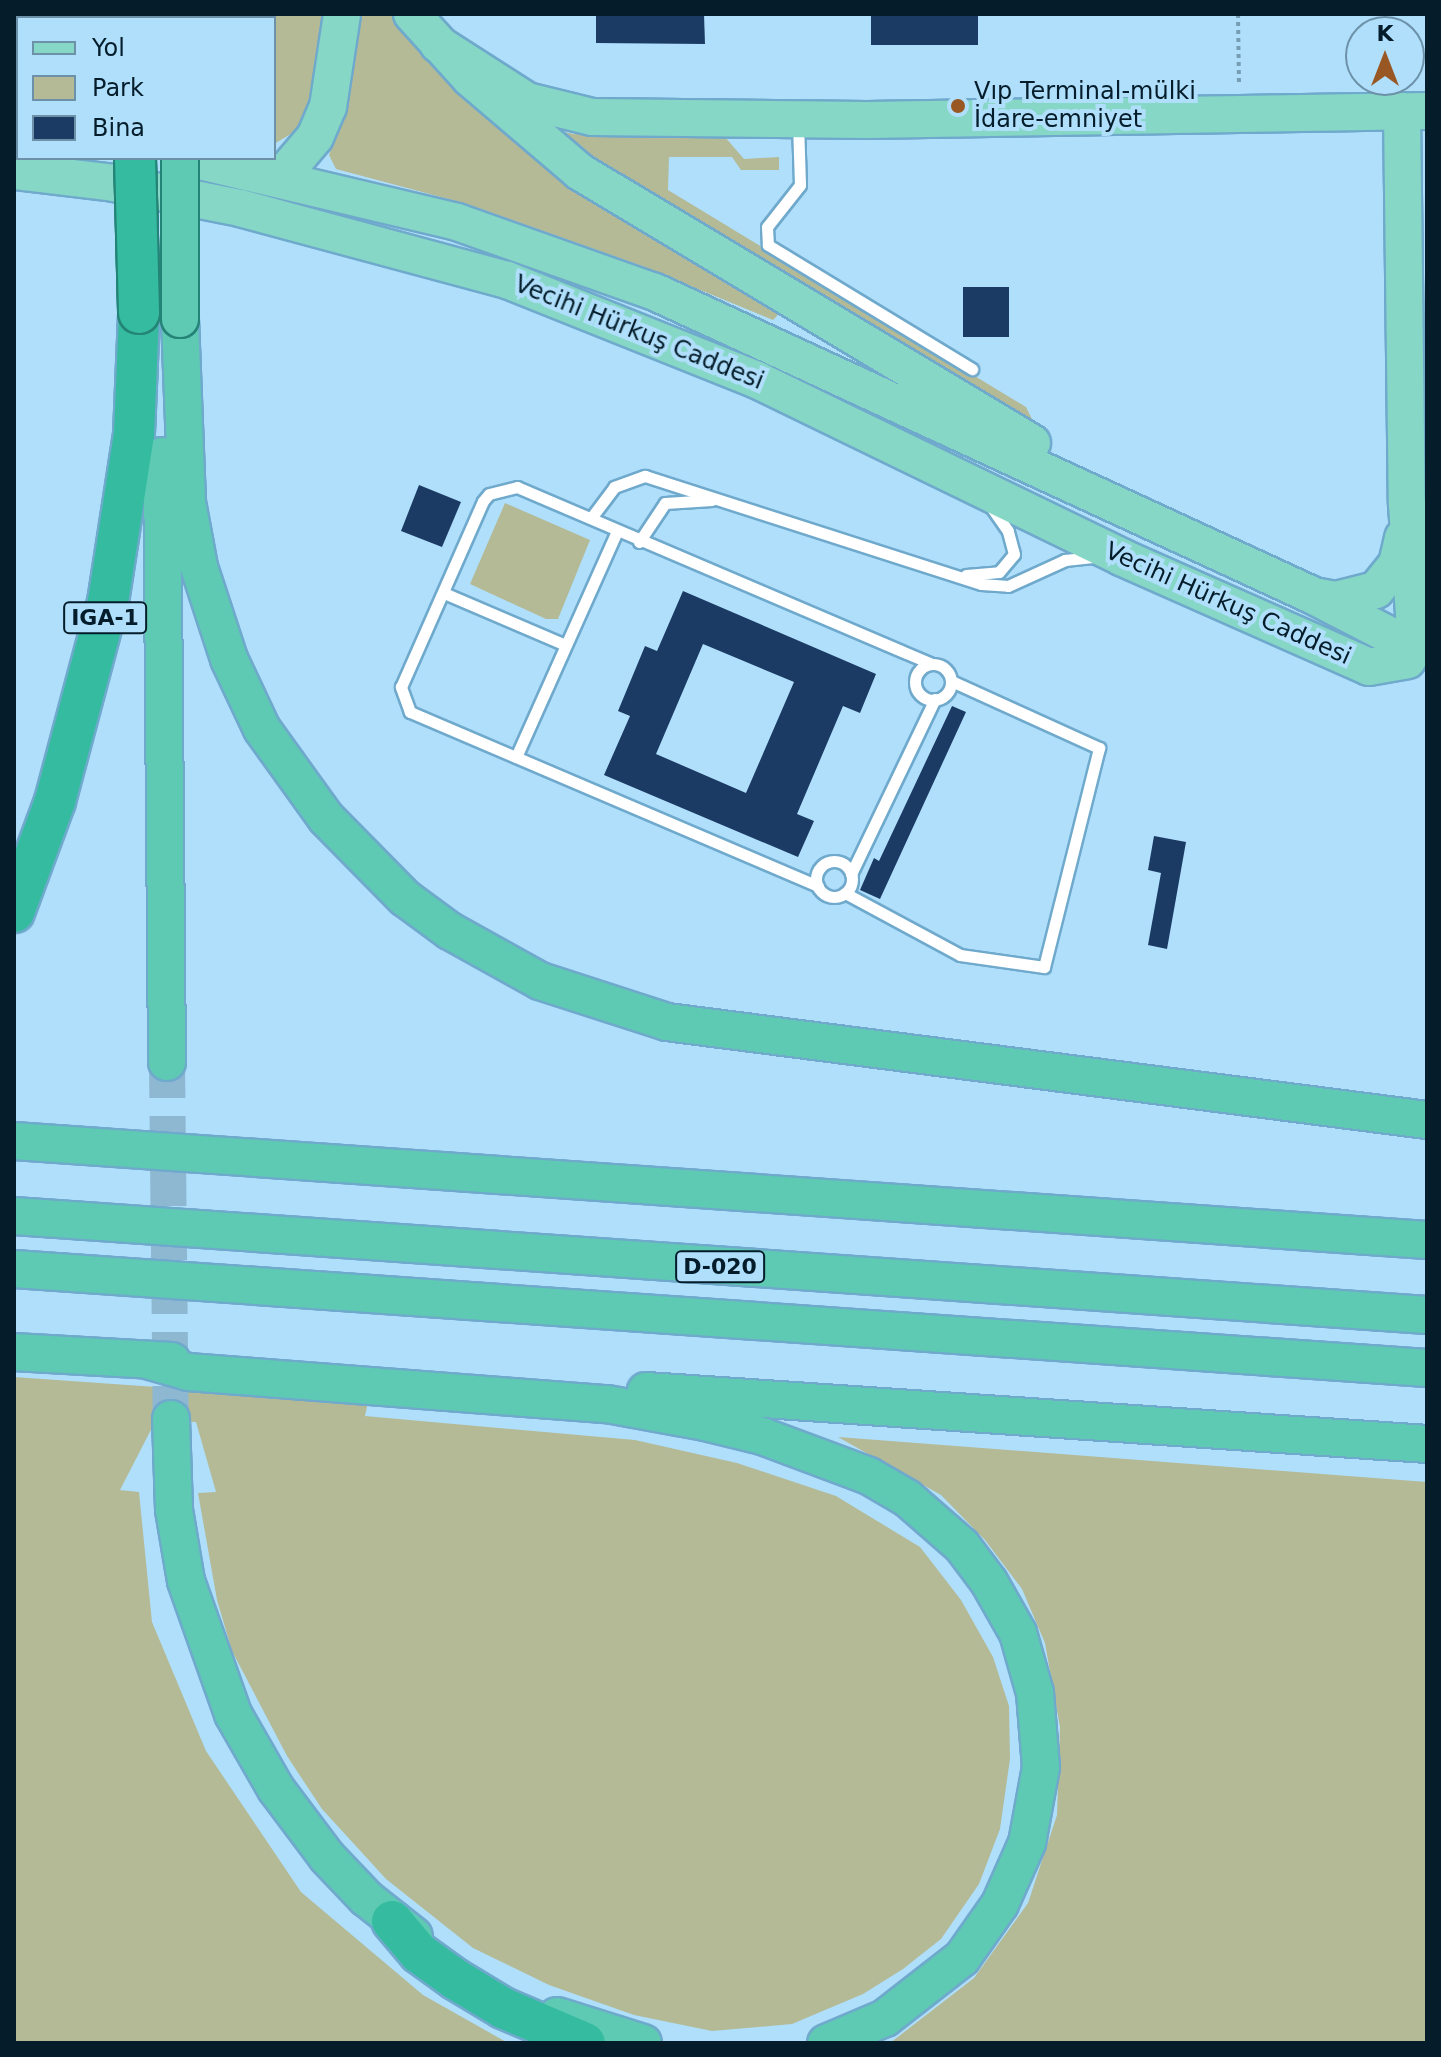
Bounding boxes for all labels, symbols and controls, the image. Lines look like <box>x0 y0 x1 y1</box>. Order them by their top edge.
legend <box>16 16 276 160</box>
north arrow <box>1345 16 1425 96</box>
text: K <box>1376 21 1394 46</box>
text: Yol <box>92 34 125 62</box>
text: Park <box>92 74 144 102</box>
place label: Vıp Terminal-mülki İdare-emniyet <box>974 78 1196 134</box>
marker: Vıp Terminal-mülki İdare-emniyet <box>949 97 967 115</box>
text: Bina <box>92 114 145 142</box>
street label: Vecihi Hürkuş Caddesi <box>510 270 768 396</box>
street label: Vecihi Hürkuş Caddesi <box>1101 537 1355 671</box>
road number: IGA-1 <box>63 600 147 636</box>
road number: D-020 <box>674 1249 766 1285</box>

